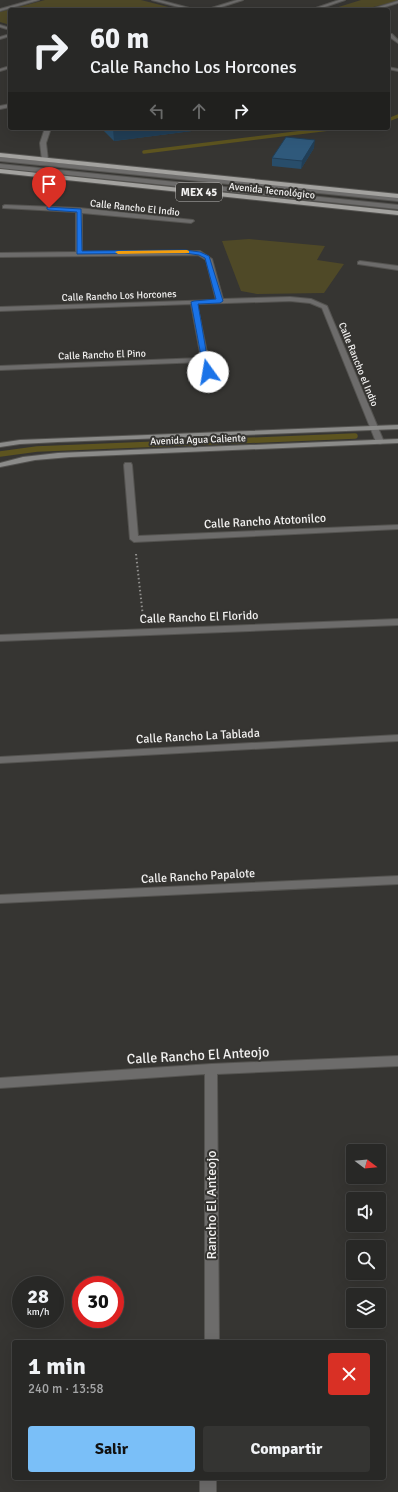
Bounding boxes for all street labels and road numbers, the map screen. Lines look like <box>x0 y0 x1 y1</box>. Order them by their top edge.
street label: Avenida Tecnológico <box>228 181 316 201</box>
road number: MEX 45 <box>176 183 222 201</box>
street label: Calle Rancho El Indio <box>89 197 180 219</box>
street label: Calle Rancho Los Horcones <box>61 288 177 304</box>
street label: Calle Rancho el Indio <box>336 321 380 408</box>
street label: Calle Rancho El Pino <box>58 347 146 363</box>
street label: Avenida Agua Caliente <box>150 432 246 448</box>
street label: Calle Rancho Atotonilco <box>204 511 326 532</box>
street label: Calle Rancho El Florido <box>139 608 259 627</box>
street label: Calle Rancho La Tablada <box>136 726 260 747</box>
street label: Calle Rancho Papalote <box>141 866 255 887</box>
street label: Calle Rancho El Anteojo <box>126 1043 270 1068</box>
street label: Rancho El Anteojo <box>203 1150 220 1260</box>

